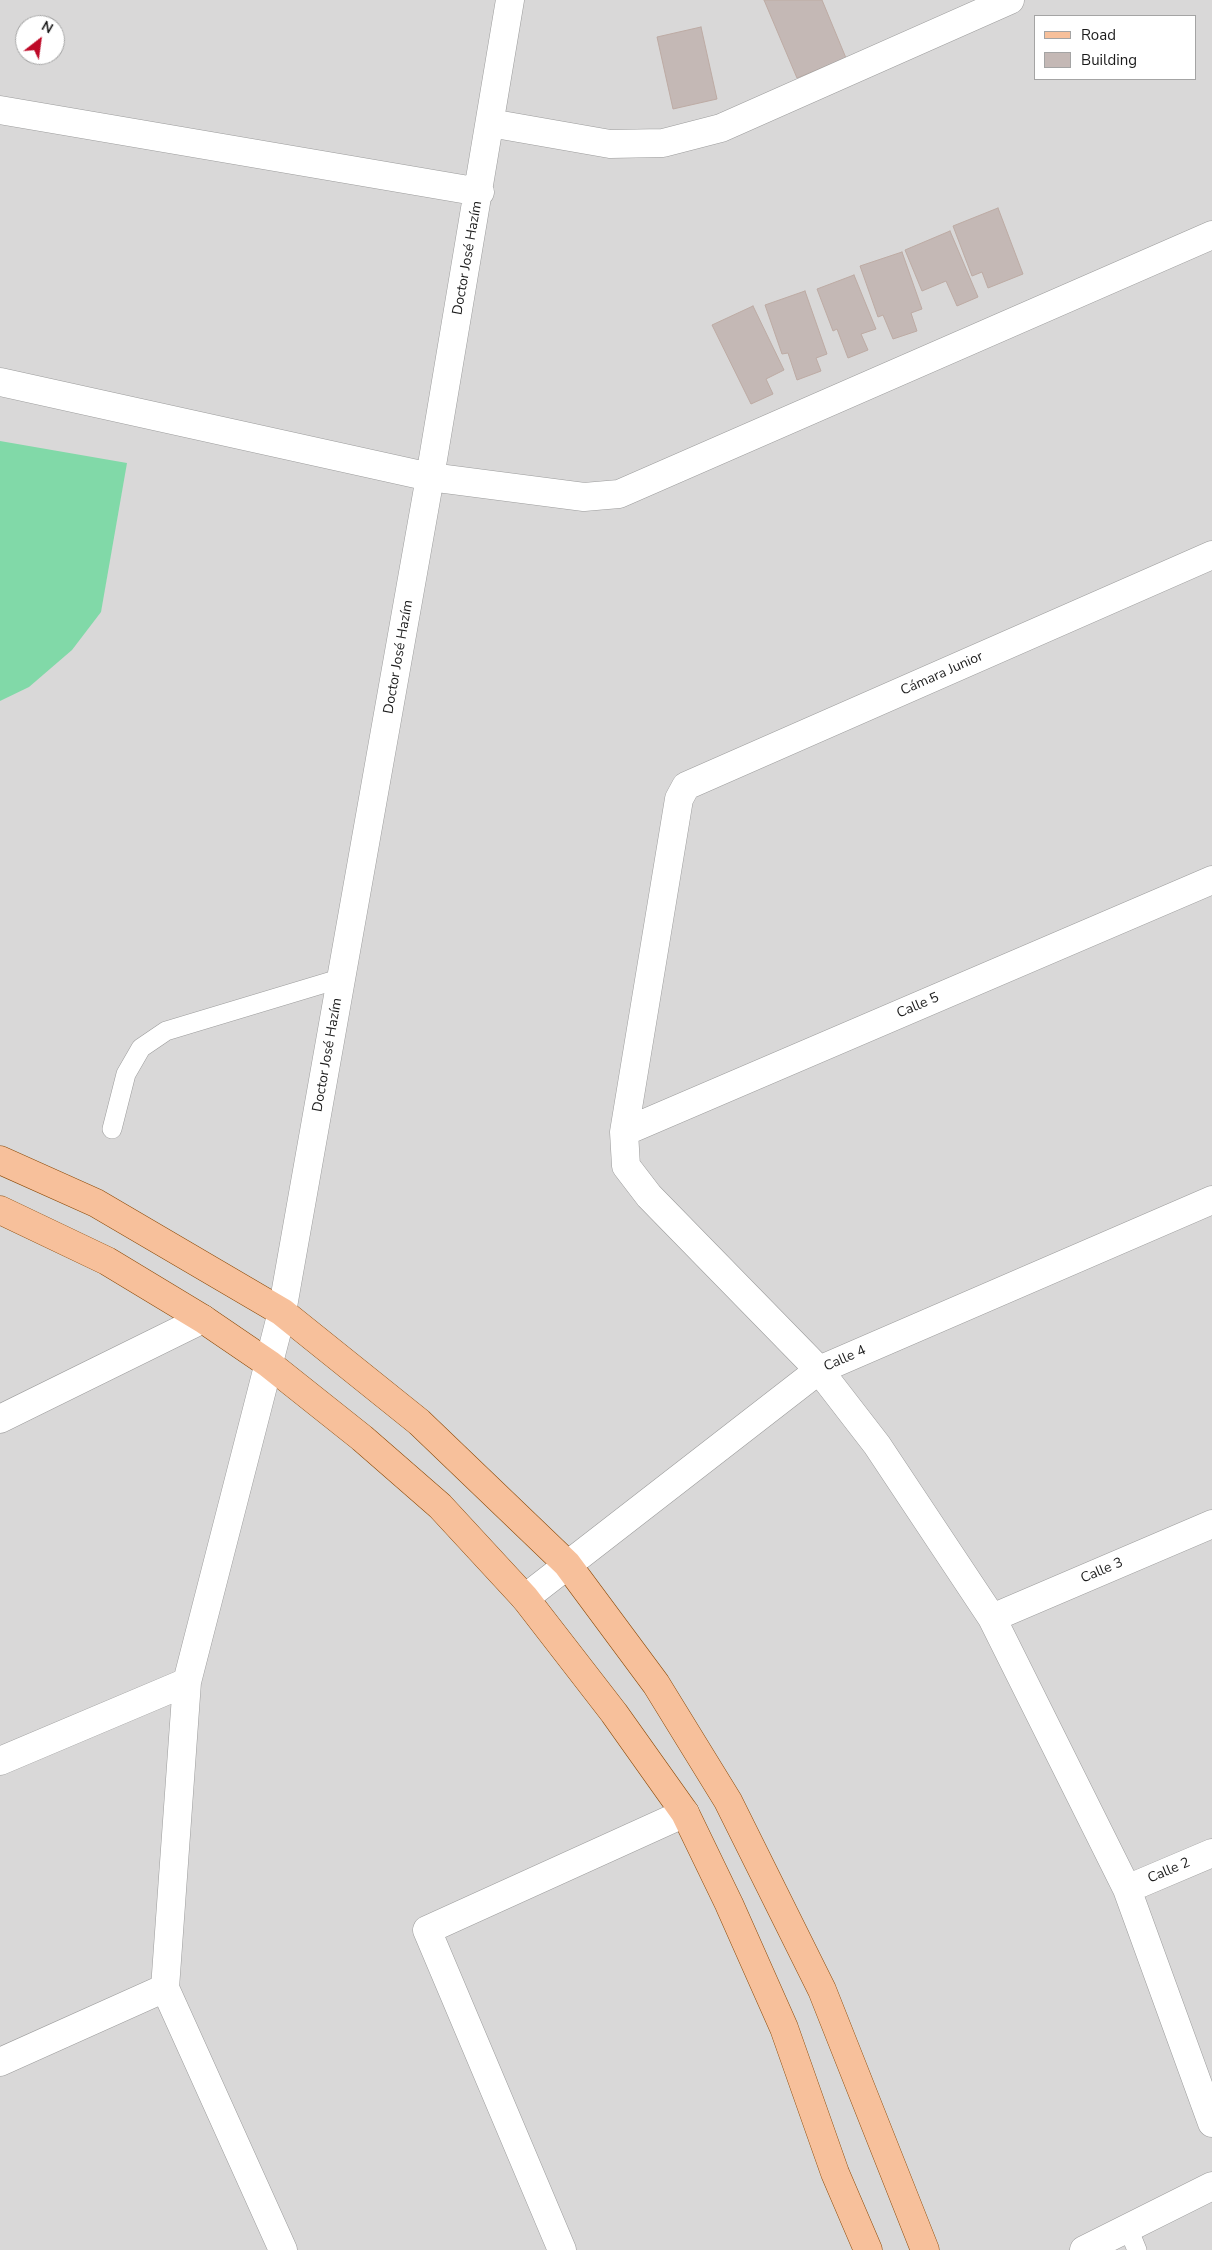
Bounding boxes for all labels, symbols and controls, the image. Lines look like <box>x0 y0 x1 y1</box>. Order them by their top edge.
north arrow <box>15 15 65 65</box>
legend <box>1034 15 1197 80</box>
text: N <box>38 17 57 38</box>
text: Road <box>1081 25 1116 45</box>
text: Building <box>1081 50 1137 70</box>
street label: Doctor José Hazím <box>450 200 486 316</box>
street label: Doctor José Hazím <box>381 599 417 715</box>
street label: Cámara Junior <box>898 648 986 700</box>
street label: Calle 5 <box>894 990 942 1022</box>
street label: Doctor José Hazím <box>310 997 346 1113</box>
street label: Calle 4 <box>821 1342 869 1376</box>
street label: Calle 3 <box>1078 1555 1126 1587</box>
street label: Calle 2 <box>1145 1855 1193 1887</box>

